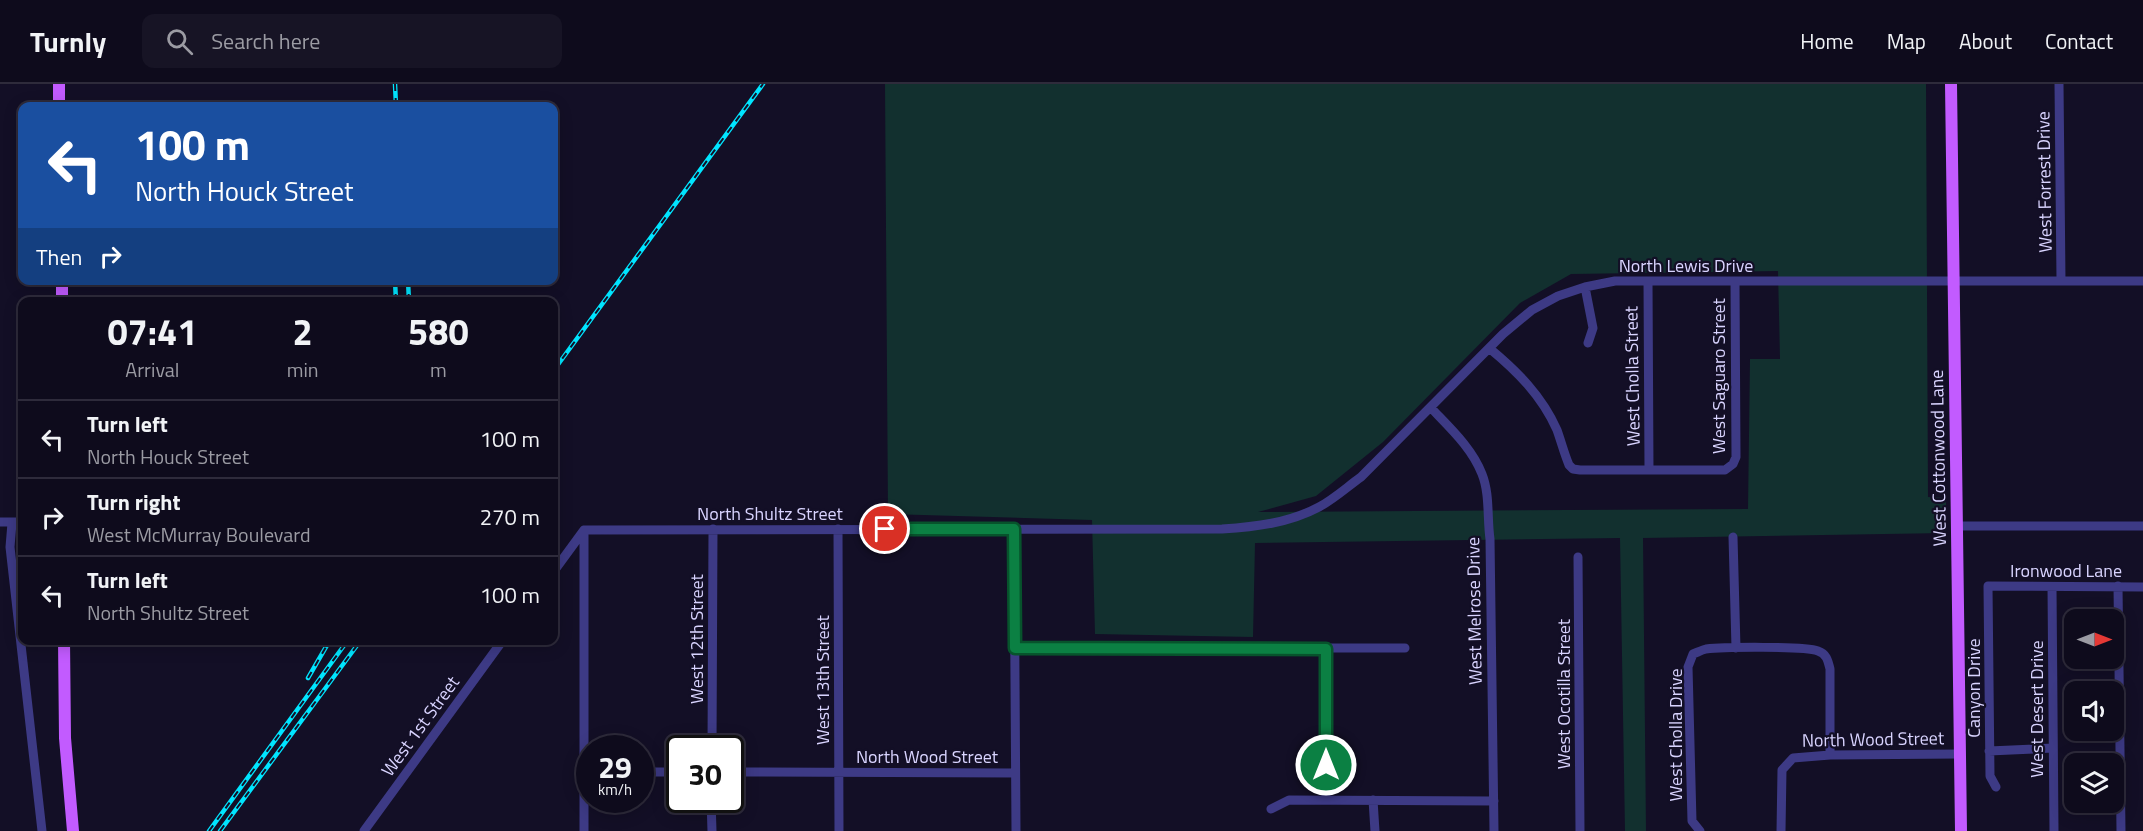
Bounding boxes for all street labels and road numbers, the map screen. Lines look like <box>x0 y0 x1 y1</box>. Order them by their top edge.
street label: West Forrest Drive <box>2029 111 2059 253</box>
street label: North Lewis Drive <box>1619 252 1753 279</box>
street label: West Saguaro Street <box>1705 297 1732 454</box>
street label: West Cholla Street <box>1617 305 1647 446</box>
street label: West Cottonwood Lane <box>1923 369 1953 547</box>
street label: North Shultz Street <box>697 500 844 527</box>
street label: West Melrose Drive <box>1459 537 1489 685</box>
street label: Ironwood Lane <box>2010 557 2122 584</box>
street label: West 12th Street <box>683 573 710 704</box>
street label: West 13th Street <box>809 614 836 745</box>
street label: West Ocotilla Street <box>1550 618 1577 769</box>
street label: Canyon Drive <box>1960 638 1987 738</box>
street label: West Desert Drive <box>2023 640 2050 778</box>
street label: West Cholla Drive <box>1662 669 1689 801</box>
street label: West 1st Street <box>374 670 466 782</box>
street label: North Wood Street <box>1802 724 1945 754</box>
street label: North Wood Street <box>856 743 999 770</box>

